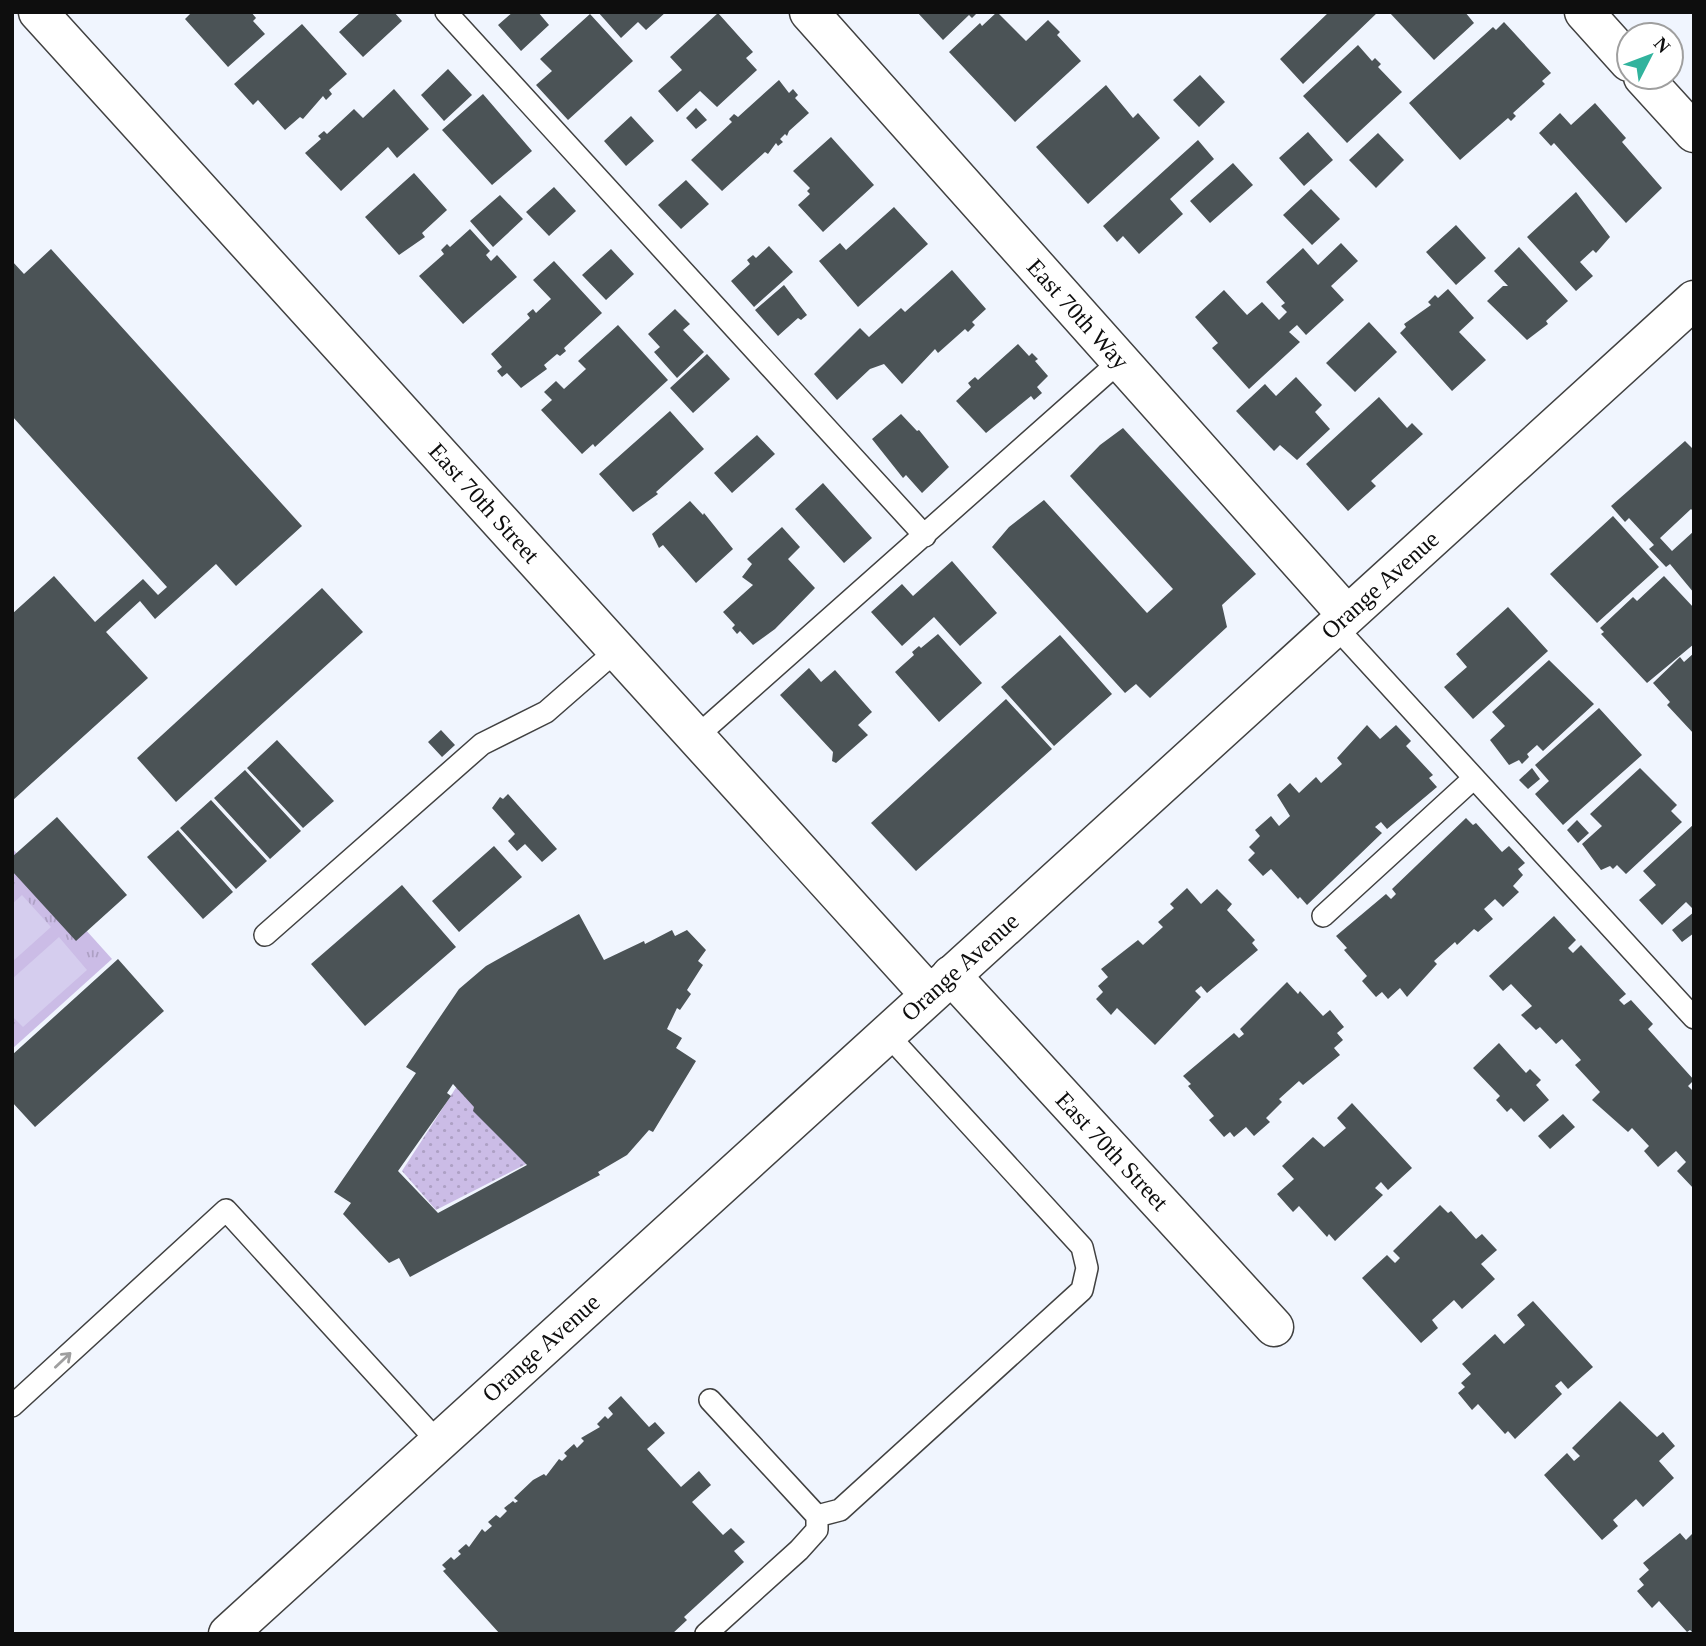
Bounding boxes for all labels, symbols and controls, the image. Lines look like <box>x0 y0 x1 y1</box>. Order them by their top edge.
north arrow <box>1615 21 1685 91</box>
text: N <box>1650 33 1675 57</box>
street label: East 70th Way <box>1022 254 1134 374</box>
street label: East 70th Street <box>423 438 545 568</box>
street label: Orange Avenue <box>1316 526 1444 644</box>
street label: Orange Avenue <box>896 908 1024 1026</box>
street label: East 70th Street <box>1051 1087 1174 1216</box>
street label: Orange Avenue <box>477 1289 605 1407</box>
one-way arrow <box>54 1352 72 1368</box>

